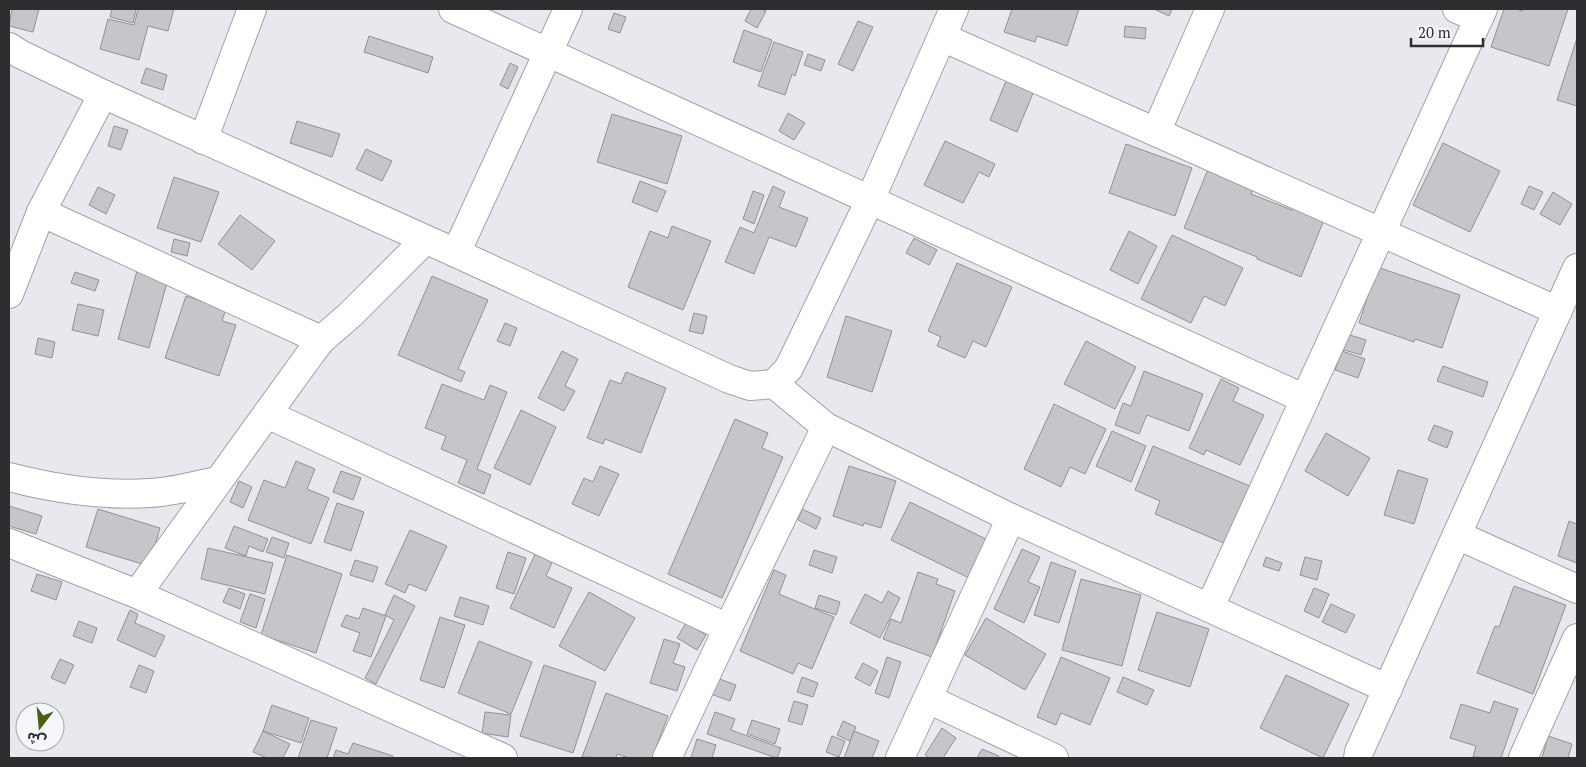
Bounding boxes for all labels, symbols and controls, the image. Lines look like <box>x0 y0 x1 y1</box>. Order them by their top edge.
scale bar <box>1411 15 1484 47</box>
text: 20 m <box>1418 22 1451 42</box>
north arrow <box>15 702 65 752</box>
text: ش <box>24 728 48 752</box>

